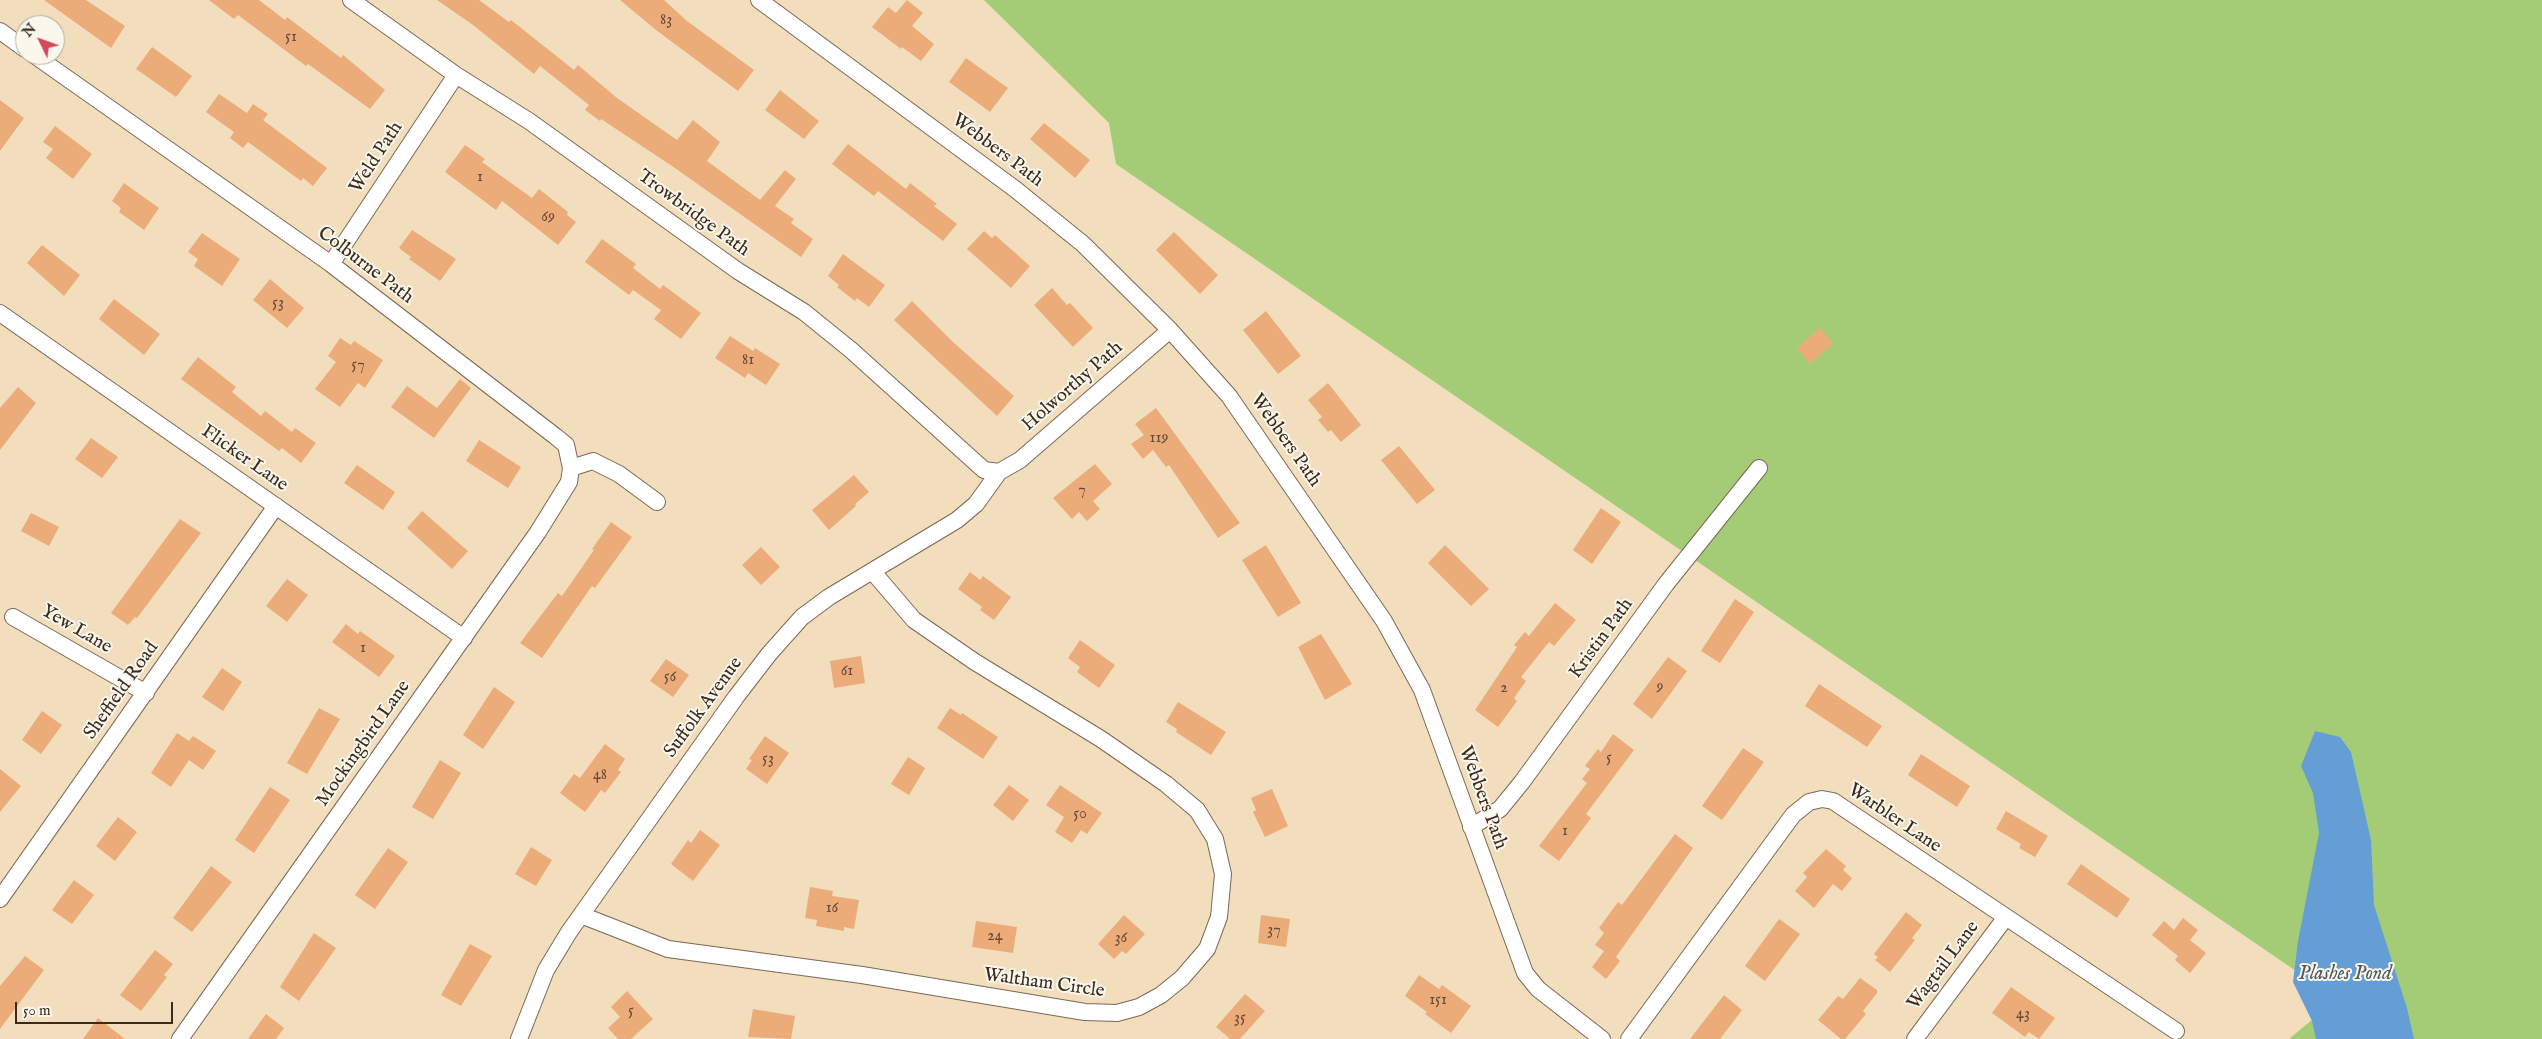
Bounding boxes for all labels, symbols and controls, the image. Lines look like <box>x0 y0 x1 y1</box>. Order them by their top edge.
house number: 83 <box>660 11 672 31</box>
north arrow <box>15 15 65 65</box>
text: N <box>19 20 40 41</box>
house number: 51 <box>285 28 297 48</box>
street label: Webbers Path <box>947 109 1047 193</box>
street label: Weld Path <box>345 118 409 198</box>
street label: Trowbridge Path <box>633 166 753 262</box>
house number: 1 <box>477 168 483 188</box>
house number: 69 <box>541 208 555 228</box>
street label: Colburne Path <box>312 222 418 310</box>
house number: 53 <box>272 294 284 314</box>
street label: Holworthy Path <box>1018 337 1128 437</box>
house number: 81 <box>742 351 754 371</box>
house number: 57 <box>351 356 365 376</box>
street label: Webbers Path <box>1245 390 1325 492</box>
street label: Flicker Lane <box>196 421 292 497</box>
house number: 119 <box>1150 429 1168 449</box>
house number: 7 <box>1078 481 1086 501</box>
street label: Kristin Path <box>1565 594 1639 684</box>
street label: Yew Lane <box>37 601 115 659</box>
street label: Sheffield Road <box>80 638 164 744</box>
house number: 1 <box>360 639 366 659</box>
street label: Suffolk Avenue <box>660 653 748 763</box>
house number: 61 <box>841 662 853 682</box>
house number: 56 <box>664 668 676 688</box>
street label: Mockingbird Lane <box>312 677 416 811</box>
house number: 9 <box>1657 678 1663 698</box>
house number: 2 <box>1500 679 1508 699</box>
street label: Webbers Path <box>1453 743 1511 853</box>
house number: 5 <box>1606 749 1612 769</box>
house number: 53 <box>762 750 774 770</box>
house number: 48 <box>593 766 607 786</box>
street label: Warbler Lane <box>1843 779 1945 859</box>
house number: 50 <box>1073 805 1087 825</box>
house number: 1 <box>1562 822 1568 842</box>
house number: 16 <box>826 899 838 919</box>
street label: Wagtail Lane <box>1903 917 1985 1015</box>
house number: 37 <box>1267 921 1281 941</box>
house number: 24 <box>987 927 1003 947</box>
house number: 36 <box>1115 929 1127 949</box>
water label: Plashes Pond <box>2298 963 2392 987</box>
street label: Waltham Circle <box>982 964 1106 1004</box>
house number: 151 <box>1429 991 1447 1011</box>
scale bar <box>18 992 175 1024</box>
text: 50 m <box>23 1001 51 1020</box>
house number: 5 <box>628 1002 634 1022</box>
house number: 43 <box>2016 1005 2030 1025</box>
house number: 35 <box>1234 1009 1246 1029</box>

